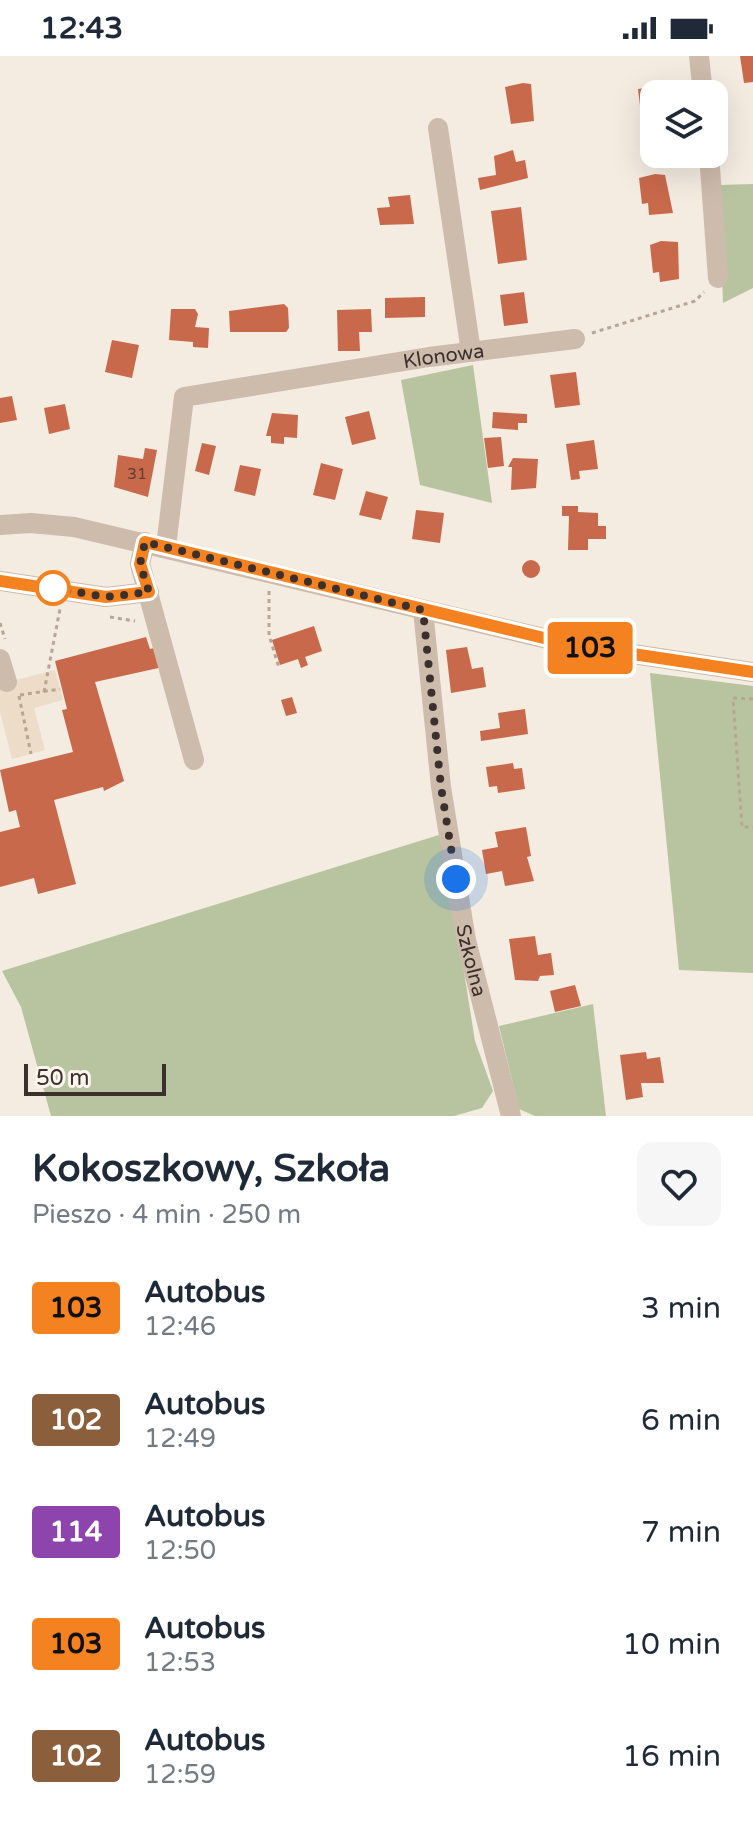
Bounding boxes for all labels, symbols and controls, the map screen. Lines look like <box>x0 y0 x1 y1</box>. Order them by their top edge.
text: 12:43 <box>40 10 123 47</box>
map controls <box>640 80 728 168</box>
button: layers <box>640 80 728 168</box>
street label: Klonowa <box>401 339 486 374</box>
house number: 31 <box>127 464 147 484</box>
unlabelled marker <box>36 571 70 605</box>
line badge: 103 <box>544 622 636 674</box>
text: 103 <box>564 631 616 665</box>
your location <box>436 859 476 899</box>
street label: Szkolna <box>451 923 491 999</box>
scale bar <box>24 1060 166 1096</box>
text: 50 m <box>36 1065 90 1091</box>
button: heart <box>637 1142 721 1226</box>
text: Kokoszkowy, Szkoła <box>32 1146 390 1192</box>
text: Pieszo · 4 min · 250 m <box>32 1199 301 1230</box>
text: Autobus <box>144 1274 265 1311</box>
text: 3 min <box>641 1290 721 1327</box>
text: 103 <box>50 1291 102 1325</box>
text: 12:46 <box>144 1311 216 1342</box>
text: Autobus <box>144 1386 265 1423</box>
text: 6 min <box>641 1402 721 1439</box>
text: 102 <box>50 1403 102 1437</box>
text: 12:49 <box>144 1423 216 1454</box>
text: Autobus <box>144 1498 265 1535</box>
text: 7 min <box>641 1514 721 1551</box>
text: 114 <box>50 1515 102 1549</box>
text: 12:50 <box>144 1535 216 1566</box>
text: Autobus <box>144 1610 265 1647</box>
text: 10 min <box>622 1626 721 1663</box>
text: 103 <box>50 1627 102 1661</box>
text: 12:53 <box>144 1647 216 1678</box>
text: Autobus <box>144 1722 265 1759</box>
text: 16 min <box>622 1738 721 1775</box>
text: 102 <box>50 1739 102 1773</box>
text: 12:59 <box>144 1759 216 1790</box>

